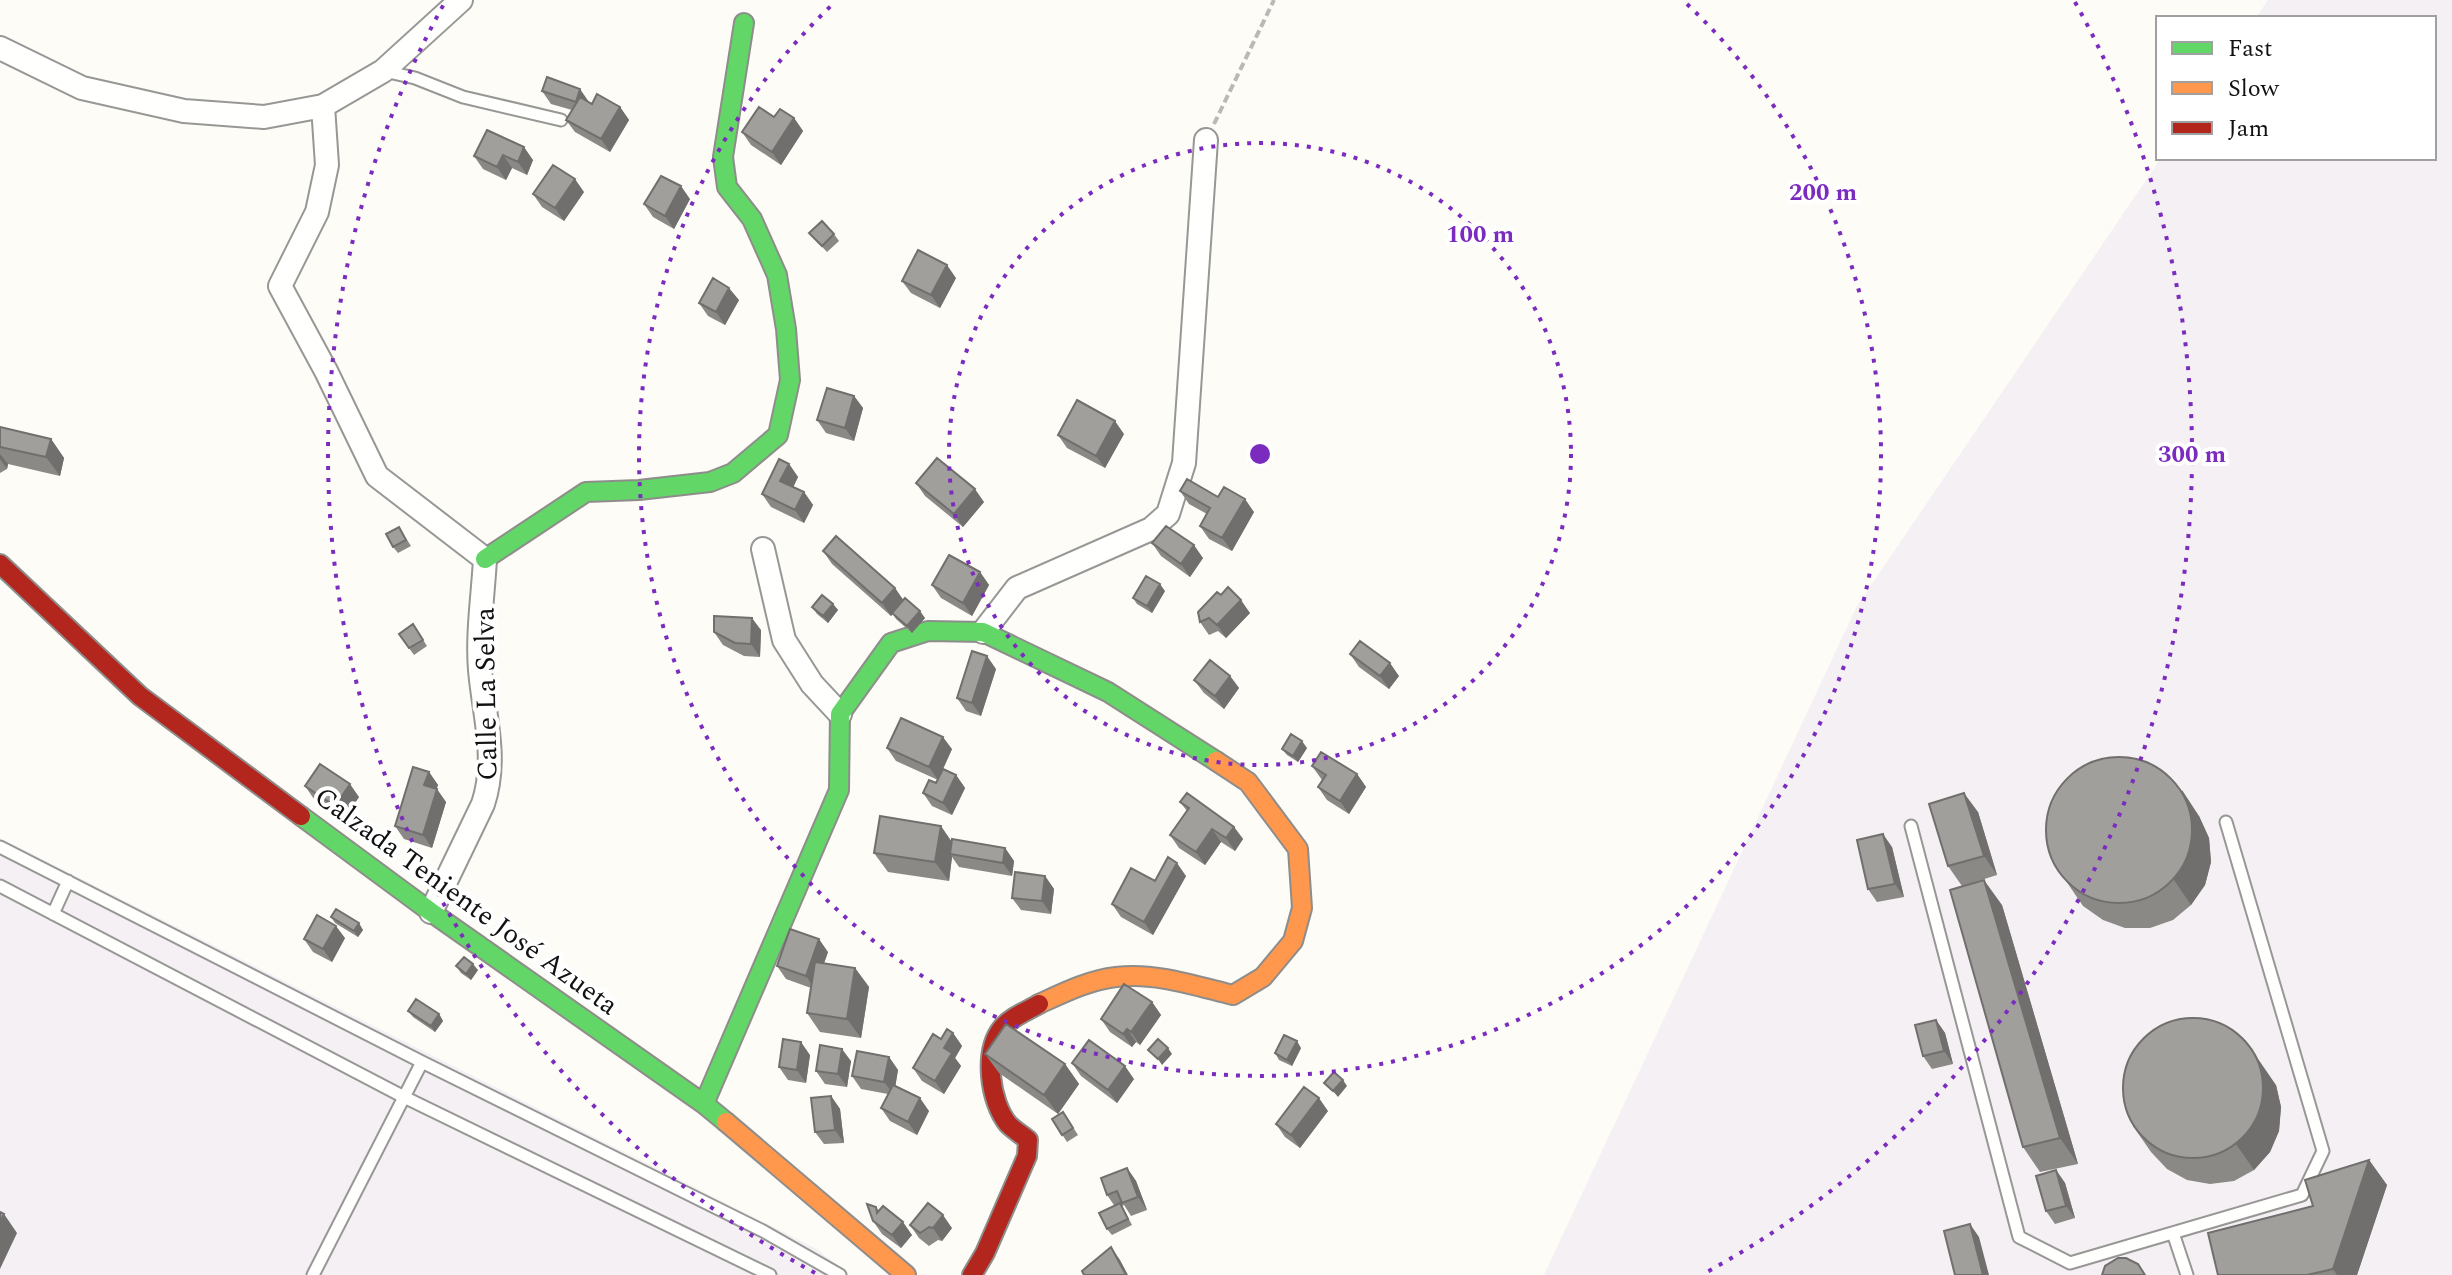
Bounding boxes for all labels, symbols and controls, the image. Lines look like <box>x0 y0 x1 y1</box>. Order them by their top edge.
legend <box>2156 16 2436 160</box>
text: Fast <box>2228 31 2273 67</box>
text: Slow <box>2228 71 2280 107</box>
text: Jam <box>2228 111 2269 147</box>
text: 200 m <box>1789 175 1857 211</box>
text: 100 m <box>1446 217 1514 253</box>
text: 300 m <box>2158 437 2226 473</box>
centre of rings <box>1246 440 1274 468</box>
street label: Calle La Selva <box>463 606 510 781</box>
street label: Calzada Teniente José Azueta <box>305 776 627 1027</box>

